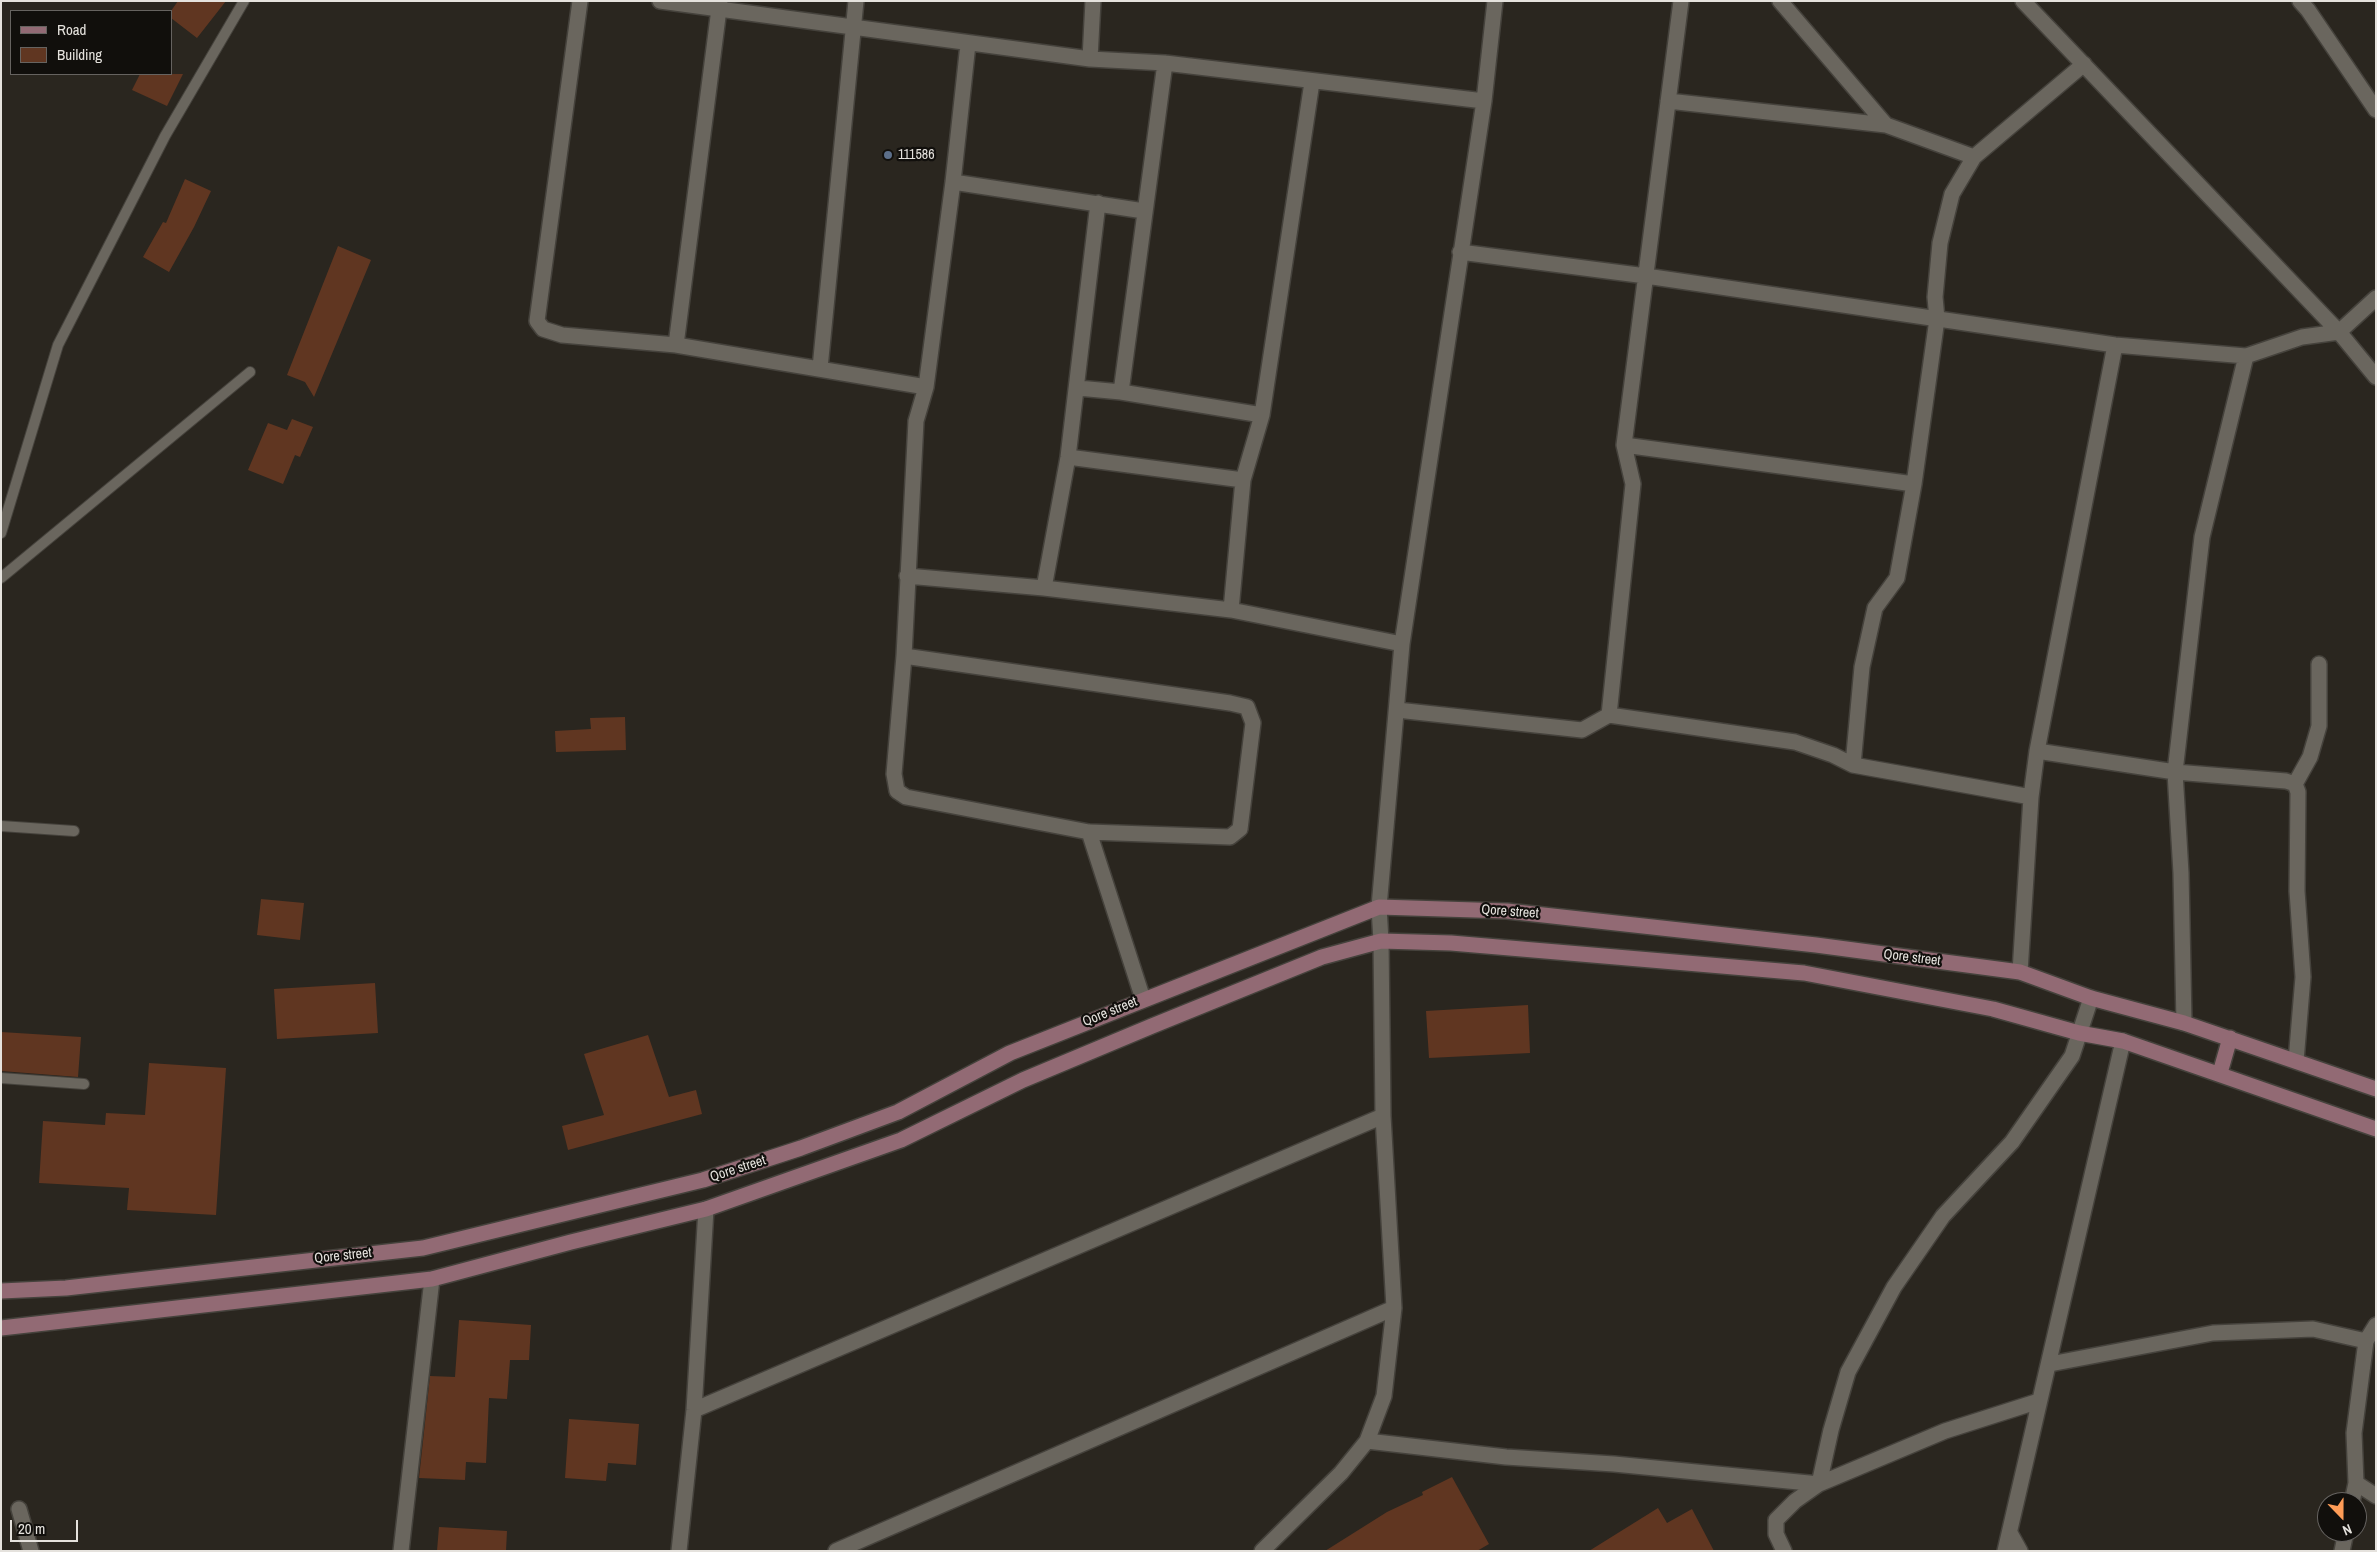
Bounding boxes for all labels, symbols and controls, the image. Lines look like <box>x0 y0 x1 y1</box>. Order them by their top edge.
legend <box>10 10 172 75</box>
text: Road <box>57 19 86 40</box>
text: Building <box>57 44 102 65</box>
place label: 111586 <box>898 147 935 163</box>
marker: 111586 <box>882 149 894 161</box>
street label: Qore street <box>1481 902 1539 922</box>
street label: Qore street <box>1882 946 1942 970</box>
street label: Qore street <box>1080 993 1140 1031</box>
street label: Qore street <box>708 1152 768 1186</box>
street label: Qore street <box>314 1245 372 1267</box>
north arrow <box>2317 1492 2367 1542</box>
scale bar <box>12 1510 80 1542</box>
text: 20 m <box>18 1518 45 1539</box>
text: N <box>2340 1520 2354 1540</box>

